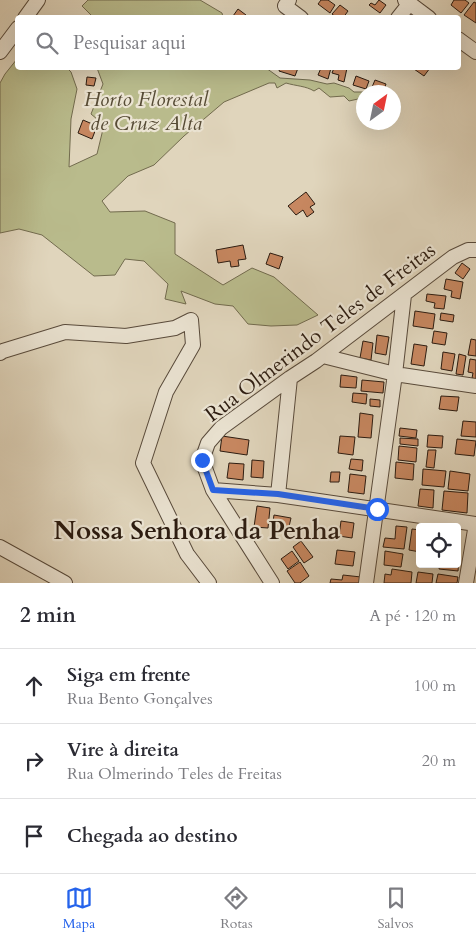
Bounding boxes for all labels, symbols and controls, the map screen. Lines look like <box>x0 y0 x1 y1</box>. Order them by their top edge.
search box <box>15 15 461 70</box>
icon: search <box>33 29 61 57</box>
text: Pesquisar aqui <box>73 30 186 56</box>
park label: Horto Florestal de Cruz Alta <box>84 85 210 138</box>
north arrow <box>356 85 401 130</box>
street label: Rua Olmerindo Teles de Freitas <box>199 236 442 429</box>
route end <box>191 449 214 472</box>
route start <box>366 498 389 521</box>
district label: Nossa Senhora da Penha <box>53 513 341 548</box>
map controls <box>416 523 461 568</box>
button: locate <box>416 523 461 568</box>
text: 2 min <box>20 601 76 630</box>
text: A pé · 120 m <box>369 605 456 627</box>
text: Siga em frente <box>67 662 191 688</box>
icon: ahead <box>20 672 48 700</box>
text: 100 m <box>414 675 456 697</box>
text: Rua Bento Gonçalves <box>67 688 213 710</box>
text: Vire à direita <box>67 737 179 763</box>
icon: right <box>20 747 48 775</box>
text: 20 m <box>422 750 456 772</box>
text: Rua Olmerindo Teles de Freitas <box>67 763 282 785</box>
icon: arrive <box>20 822 48 850</box>
text: Chegada ao destino <box>67 823 238 849</box>
tab: Mapa <box>62 884 95 933</box>
tab: Rotas <box>220 884 253 933</box>
tab: Salvos <box>378 884 414 933</box>

